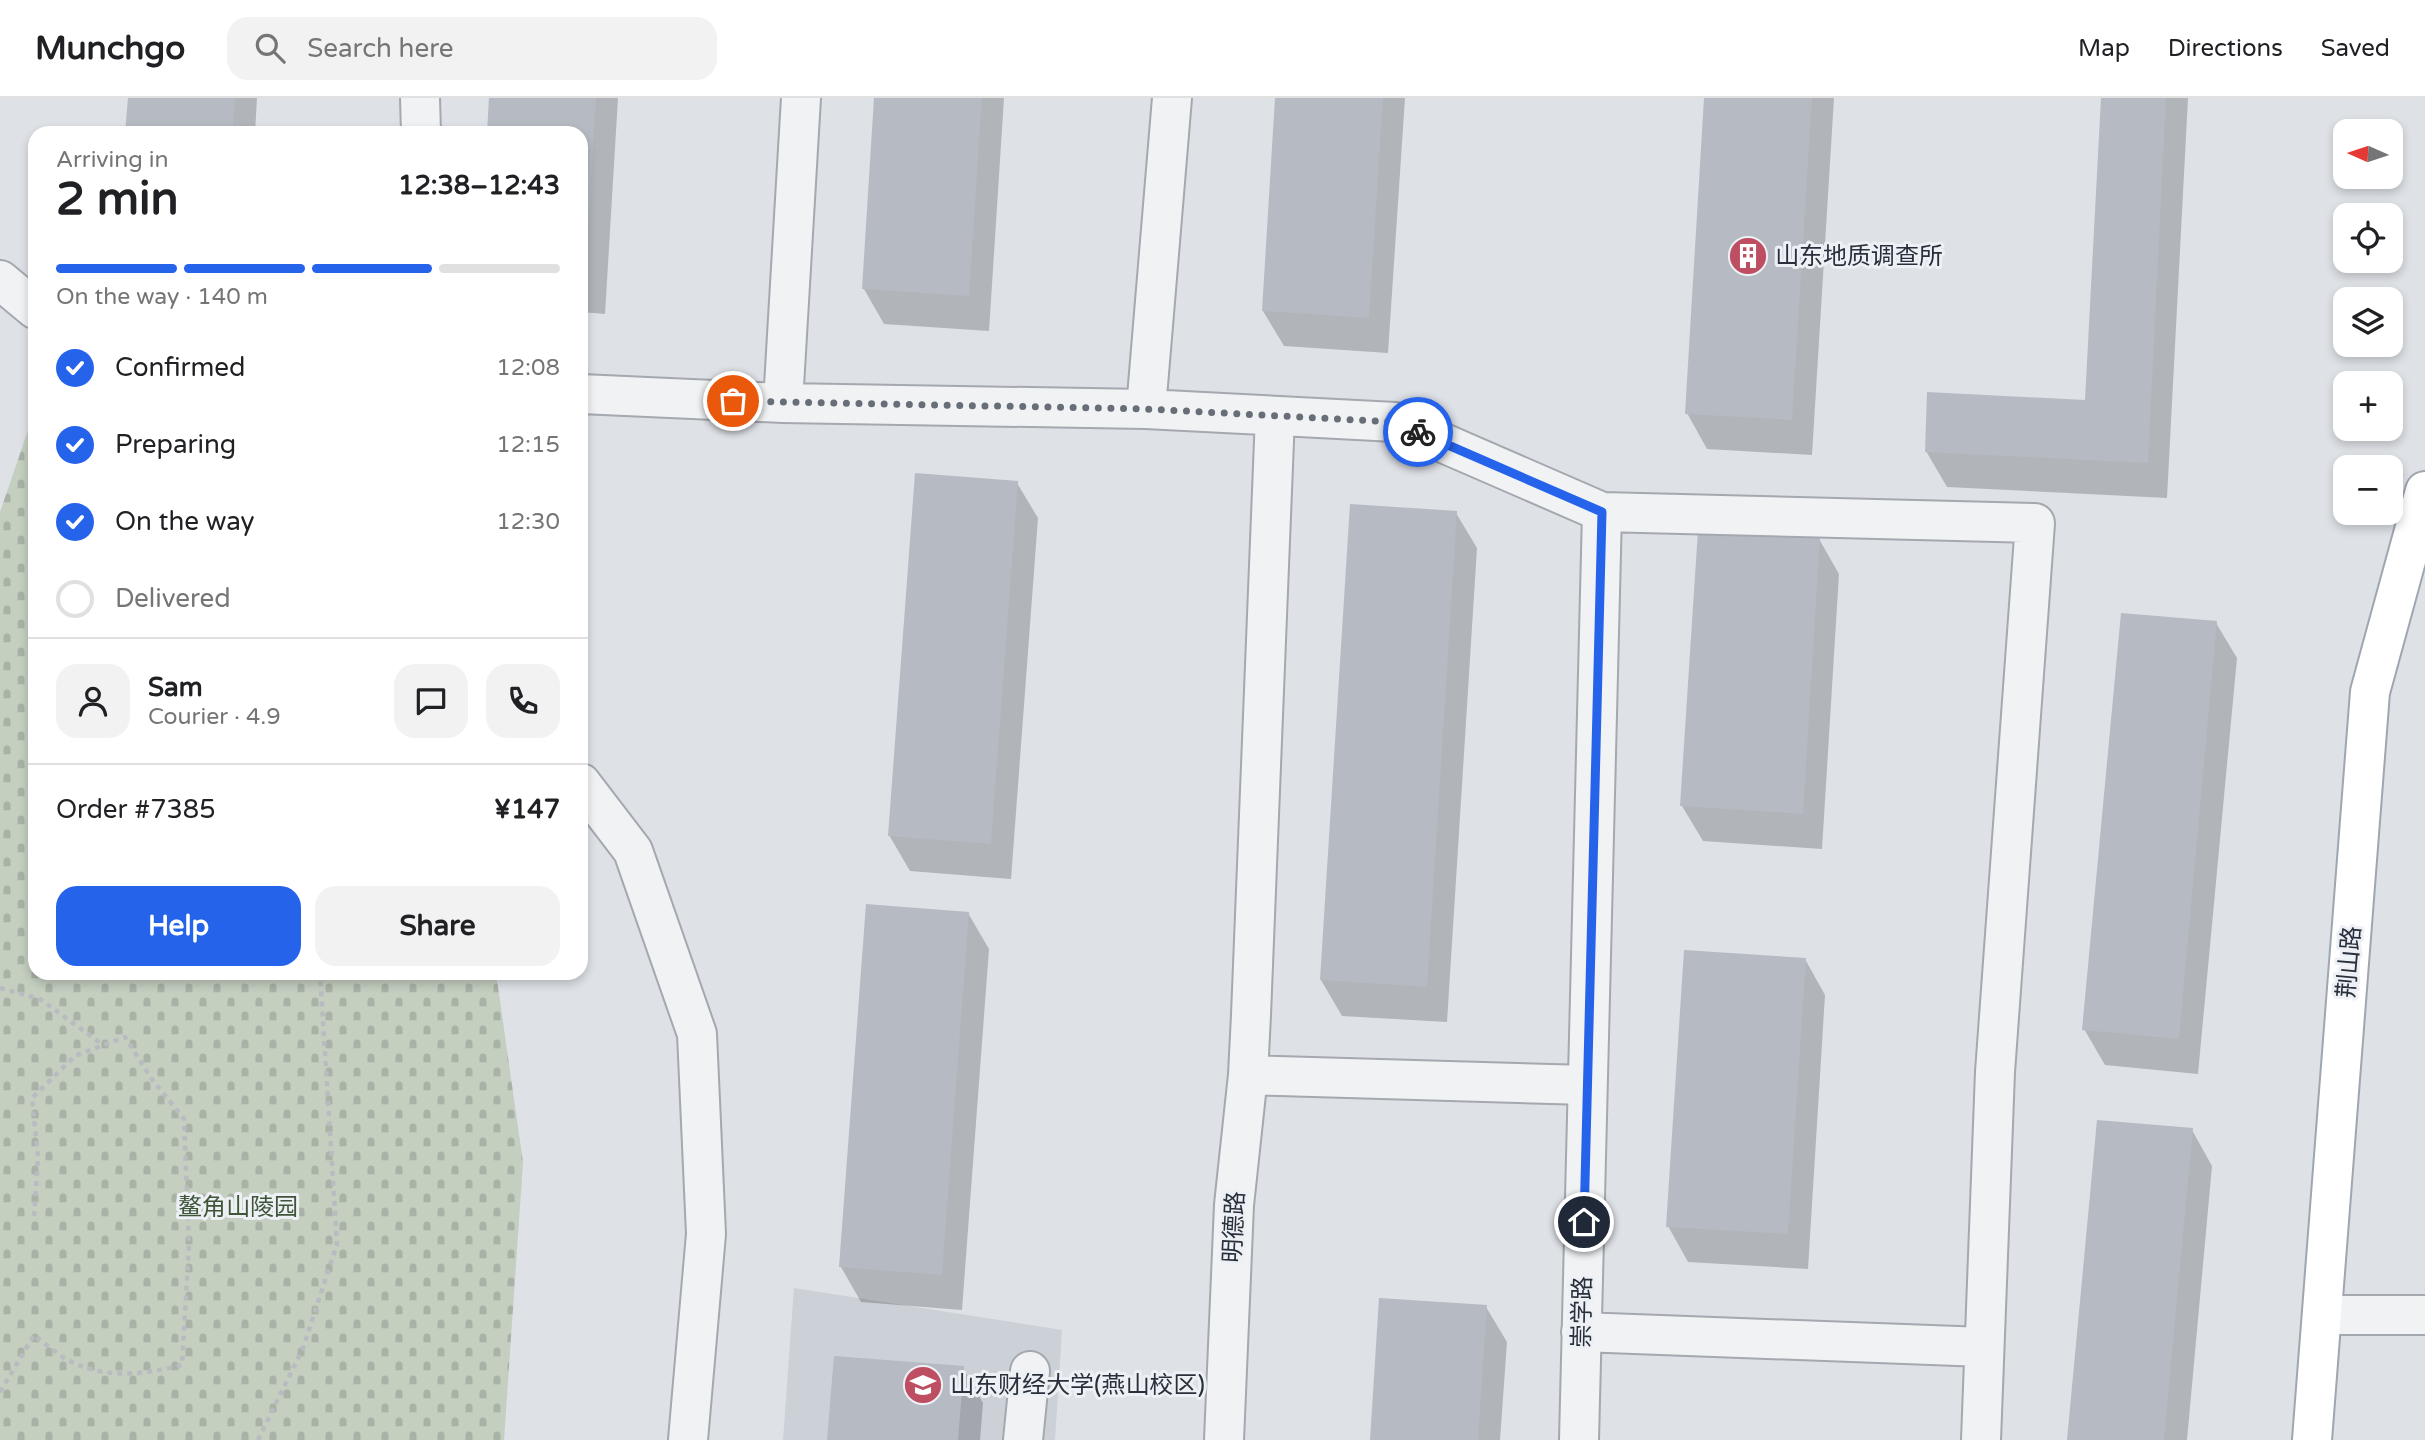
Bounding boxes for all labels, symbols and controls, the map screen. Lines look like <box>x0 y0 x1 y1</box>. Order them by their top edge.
search box <box>227 17 717 80</box>
text: Munchgo <box>35 29 185 68</box>
icon: search <box>251 29 289 67</box>
text: Search here <box>307 33 453 64</box>
text: Map <box>2078 34 2130 63</box>
text: Directions <box>2168 34 2283 63</box>
text: Saved <box>2321 34 2390 63</box>
north arrow <box>2333 119 2403 189</box>
map controls <box>2333 119 2403 525</box>
text: Arriving in <box>56 146 169 174</box>
text: 12:38–12:43 <box>398 170 560 201</box>
text: 2 min <box>56 172 179 227</box>
button: locate <box>2333 203 2403 273</box>
building icon: 山东地质调查所 <box>1727 235 1769 277</box>
place label: 山东地质调查所 <box>1775 242 1943 271</box>
text: On the way · 140 m <box>56 283 268 311</box>
button: layers <box>2333 287 2403 357</box>
icon: check <box>56 349 94 387</box>
text: Confirmed <box>115 352 245 383</box>
text: 12:08 <box>496 354 560 382</box>
pin <box>703 371 763 431</box>
button: + <box>2333 371 2403 441</box>
icon: bag <box>714 382 752 420</box>
courier <box>1383 397 1453 467</box>
icon: bike <box>1399 413 1437 451</box>
icon: check <box>56 426 94 464</box>
text: Preparing <box>115 429 236 460</box>
text: 12:15 <box>496 431 560 459</box>
button: − <box>2333 455 2403 525</box>
icon: check <box>56 503 94 541</box>
text: On the way <box>115 506 255 537</box>
text: 12:30 <box>496 508 560 536</box>
text: Delivered <box>115 583 231 614</box>
button: person <box>56 664 130 738</box>
button: chat <box>394 664 468 738</box>
button: phone <box>486 664 560 738</box>
text: Sam <box>148 672 203 703</box>
text: Courier · 4.9 <box>148 703 281 731</box>
text: Order #7385 <box>56 794 216 825</box>
text: ¥147 <box>494 794 560 825</box>
button: Help <box>56 886 301 966</box>
button: Share <box>315 886 560 966</box>
street label: 荆山路 <box>2332 925 2367 999</box>
street label: 明德路 <box>1218 1190 1251 1264</box>
pin <box>1554 1192 1614 1252</box>
park label: 鳌角山陵园 <box>178 1193 298 1222</box>
icon: home <box>1565 1203 1603 1241</box>
street label: 崇学路 <box>1567 1276 1598 1348</box>
school or university icon: 山东财经大学(燕山校区) <box>902 1364 944 1406</box>
place label: 山东财经大学(燕山校区) <box>950 1371 1205 1400</box>

